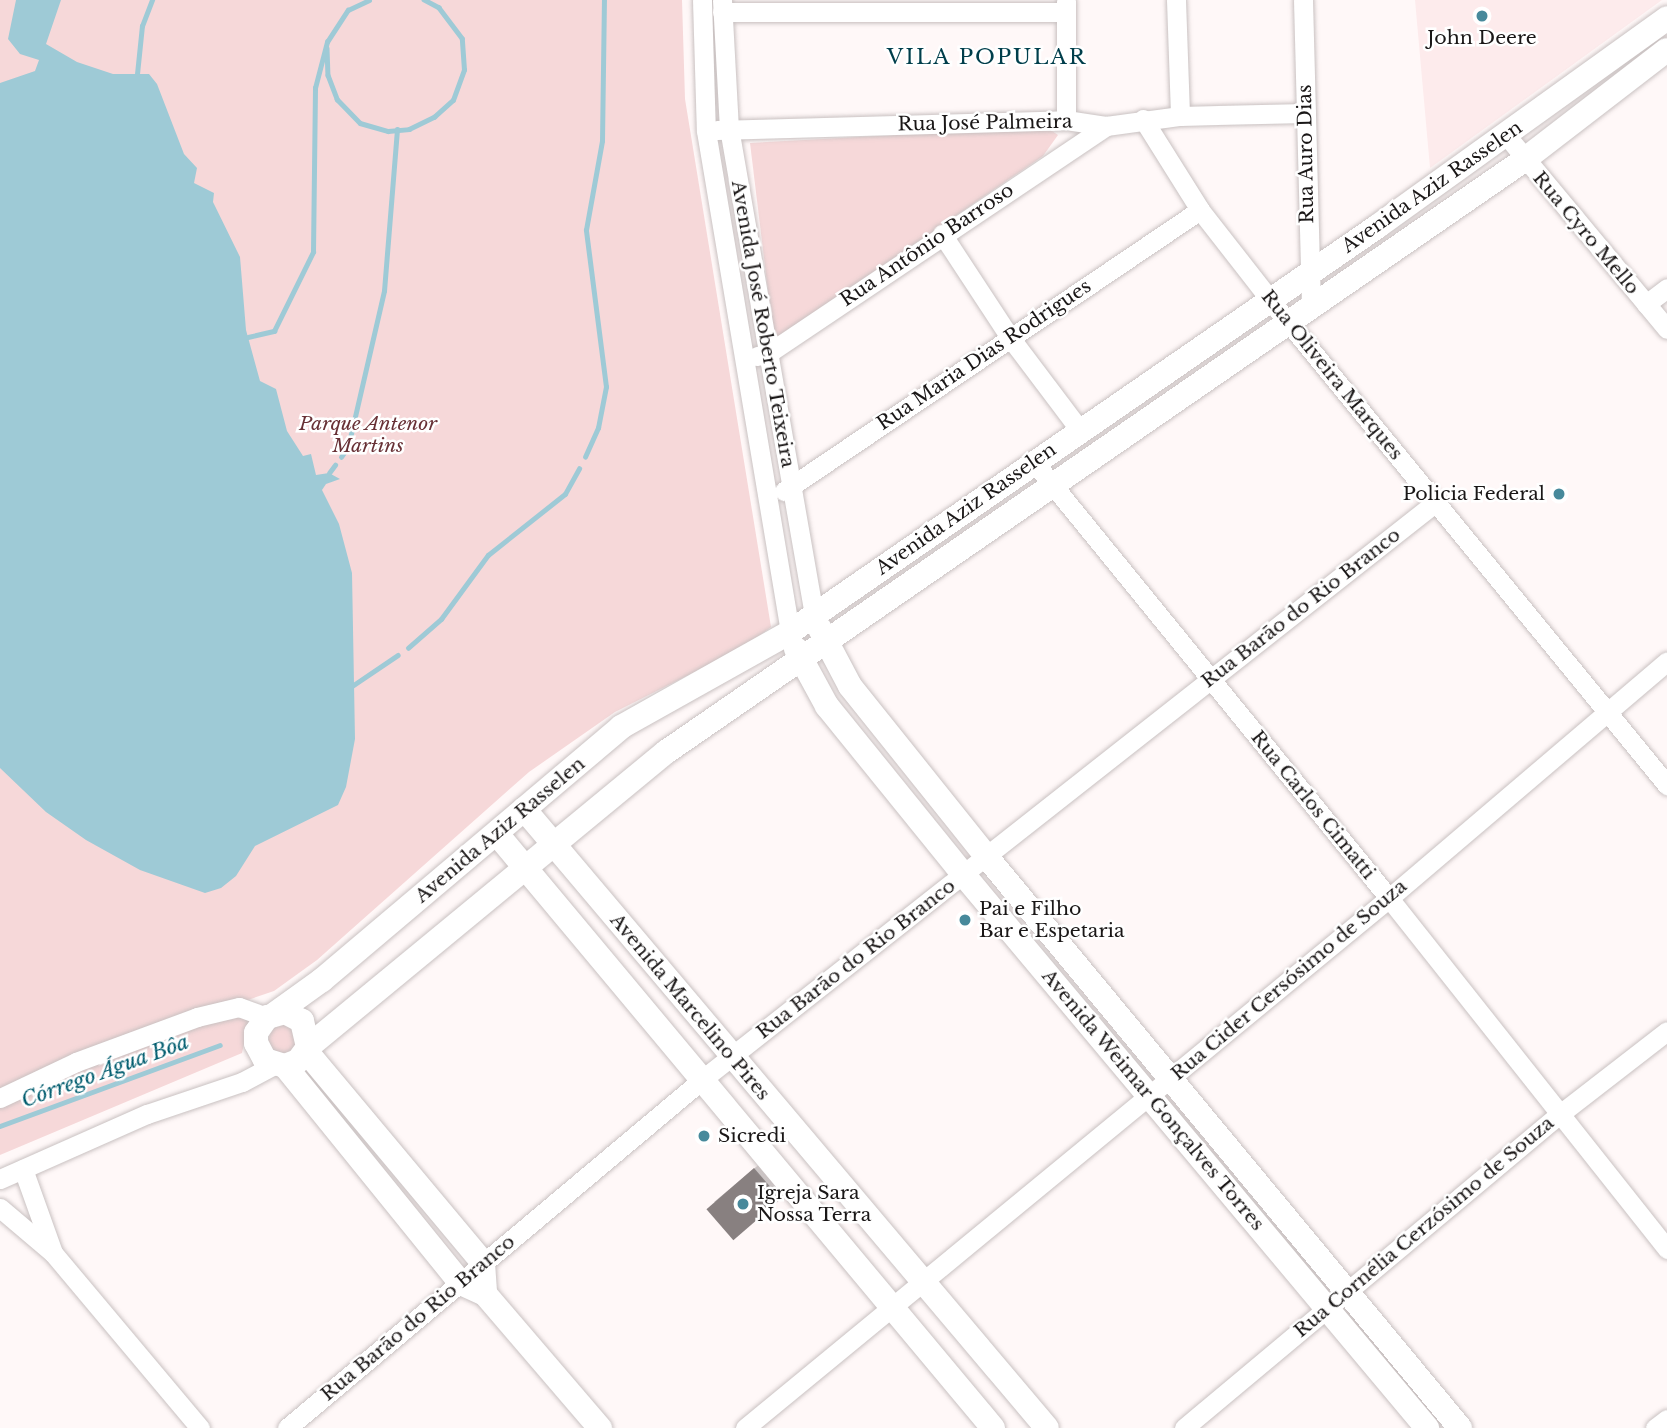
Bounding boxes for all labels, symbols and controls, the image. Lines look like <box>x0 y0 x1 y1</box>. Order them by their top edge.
marker: John Deere <box>1474 8 1490 24</box>
place label: John Deere <box>1427 27 1537 49</box>
district label: VILA POPULAR <box>888 44 1086 70</box>
street label: Rua Auro Dias <box>1293 84 1319 224</box>
street label: Rua José Palmeira <box>897 110 1073 136</box>
street label: Avenida Aziz Rasselen <box>1337 116 1527 258</box>
street label: Rua Cyro Mello <box>1528 167 1644 299</box>
street label: Avenida José Roberto Teixeira <box>726 178 800 470</box>
street label: Rua Antônio Barroso <box>836 178 1018 312</box>
street label: Rua Maria Dias Rodrigues <box>873 275 1095 435</box>
street label: Rua Oliveira Marques <box>1256 285 1408 465</box>
park label: Parque Antenor Martins <box>299 413 437 457</box>
street label: Avenida Aziz Rasselen <box>871 438 1061 580</box>
place label: Policia Federal <box>1402 483 1545 505</box>
marker: Policia Federal <box>1551 486 1567 502</box>
street label: Rua Barão do Rio Branco <box>1197 523 1405 693</box>
street label: Rua Carlos Cimatti <box>1246 726 1380 884</box>
street label: Avenida Aziz Rasselen <box>410 752 590 908</box>
street label: Rua Barão do Rio Branco <box>752 874 960 1044</box>
street label: Rua Cider Cersósimo de Souza <box>1166 875 1412 1085</box>
place label: Pai e Filho Bar e Espetaria <box>979 898 1125 942</box>
street label: Avenida Marcelino Pires <box>605 909 775 1105</box>
marker: Pai e Filho Bar e Espetaria <box>957 912 973 928</box>
street label: Avenida Weimar Gonçalves Torres <box>1036 964 1270 1236</box>
water label: Córrego Água Bôa <box>17 1029 193 1113</box>
street label: Rua Cornélia Cerzósimo de Souza <box>1289 1111 1559 1343</box>
place label: Sicredi <box>718 1125 786 1147</box>
marker: Sicredi <box>696 1128 712 1144</box>
place label: Igreja Sara Nossa Terra <box>757 1182 872 1226</box>
marker: Igreja Sara Nossa Terra <box>735 1196 751 1212</box>
street label: Rua Barão do Rio Branco <box>316 1230 520 1406</box>

